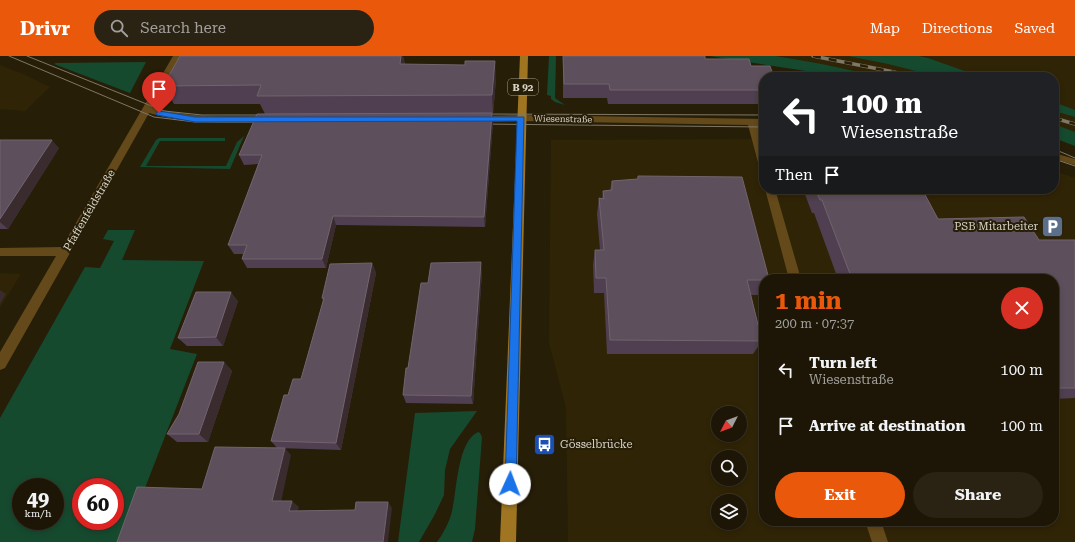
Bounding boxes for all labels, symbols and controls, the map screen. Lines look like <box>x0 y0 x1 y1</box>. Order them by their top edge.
search box <box>94 10 374 46</box>
text: Drivr <box>20 17 70 40</box>
icon: search <box>108 17 130 39</box>
text: Search here <box>140 19 226 37</box>
text: Map <box>870 20 900 36</box>
text: Directions <box>922 20 992 36</box>
text: Saved <box>1014 20 1055 36</box>
pin <box>142 72 176 113</box>
icon: arrive <box>148 78 170 100</box>
road number: B 92 <box>508 79 538 95</box>
text: 100 m <box>841 87 922 120</box>
icon: left <box>775 88 827 140</box>
street label: Wiesenstraße <box>534 113 592 125</box>
text: Wiesenstraße <box>841 121 958 142</box>
icon: arrive <box>821 164 843 186</box>
text: Then <box>775 166 813 184</box>
street label: Pfaffenfeldstraße <box>61 167 118 253</box>
parking icon: PSB Mitarbeiter <box>1040 213 1066 239</box>
place label: PSB Mitarbeiter <box>954 220 1038 233</box>
text: 1 min <box>775 287 842 315</box>
button: close <box>1001 287 1043 329</box>
text: 200 m · 07:37 <box>775 316 854 331</box>
text: Turn left <box>809 354 877 372</box>
icon: left <box>775 359 797 381</box>
text: 100 m <box>1000 361 1043 379</box>
text: Wiesenstraße <box>809 372 894 387</box>
north arrow <box>711 406 747 442</box>
map controls <box>711 406 747 530</box>
icon: arrive <box>775 415 797 437</box>
text: Arrive at destination <box>809 417 965 435</box>
text: 100 m <box>1000 417 1043 435</box>
bus stop icon: Gösselbrücke <box>532 431 558 457</box>
place label: Gösselbrücke <box>560 438 633 451</box>
button: search <box>711 450 747 486</box>
position arrow <box>489 463 531 505</box>
button: Exit <box>775 472 905 518</box>
button: Share <box>913 472 1043 518</box>
speed limit sign: 60 <box>72 478 124 530</box>
text: 49 <box>27 487 49 511</box>
button: layers <box>711 494 747 530</box>
text: km/h <box>25 508 51 519</box>

